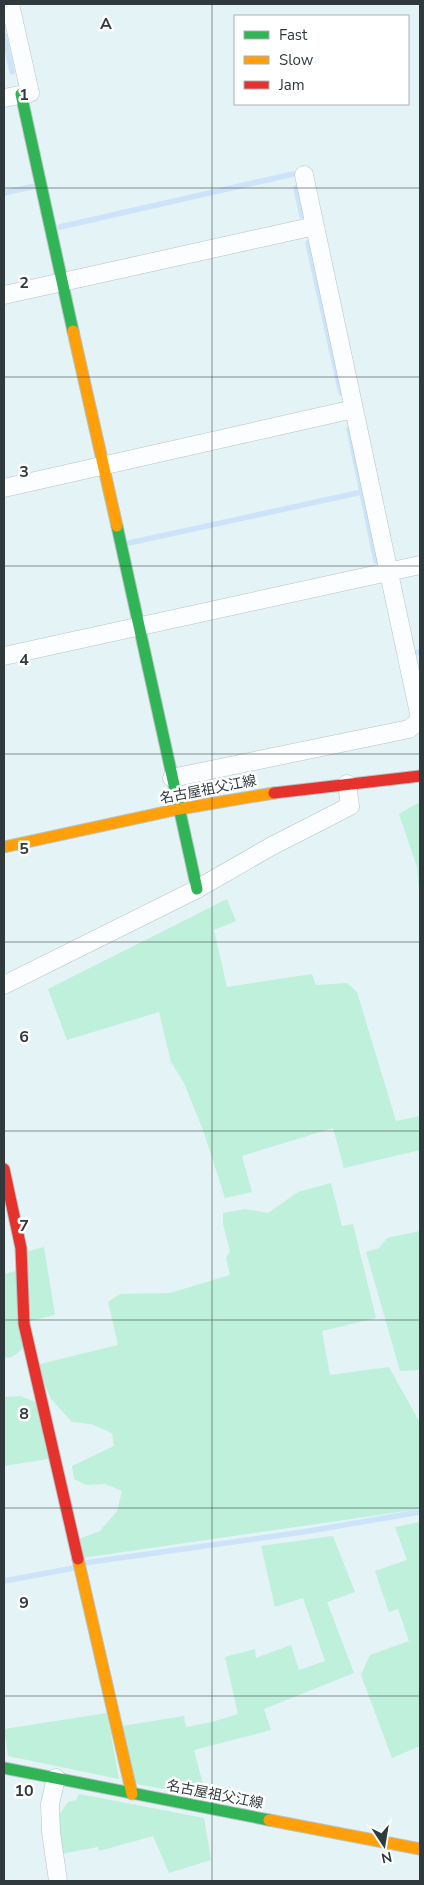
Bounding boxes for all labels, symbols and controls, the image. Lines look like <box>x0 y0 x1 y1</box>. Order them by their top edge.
text: A <box>100 13 112 35</box>
legend <box>234 15 409 105</box>
text: Fast <box>279 25 308 45</box>
text: Slow <box>279 50 314 70</box>
text: Jam <box>278 75 305 95</box>
text: 1 <box>19 84 29 106</box>
text: 2 <box>19 272 29 294</box>
text: 3 <box>19 461 29 483</box>
text: 4 <box>19 649 29 671</box>
street label: 名古屋祖父江線 <box>158 771 258 808</box>
text: 5 <box>19 838 29 860</box>
text: 6 <box>19 1026 29 1048</box>
text: 7 <box>19 1215 29 1237</box>
text: 8 <box>19 1403 29 1425</box>
text: 9 <box>19 1592 29 1614</box>
street label: 名古屋祖父江線 <box>165 1776 265 1813</box>
text: 10 <box>14 1780 34 1802</box>
north arrow <box>359 1820 409 1870</box>
text: N <box>379 1847 394 1868</box>

